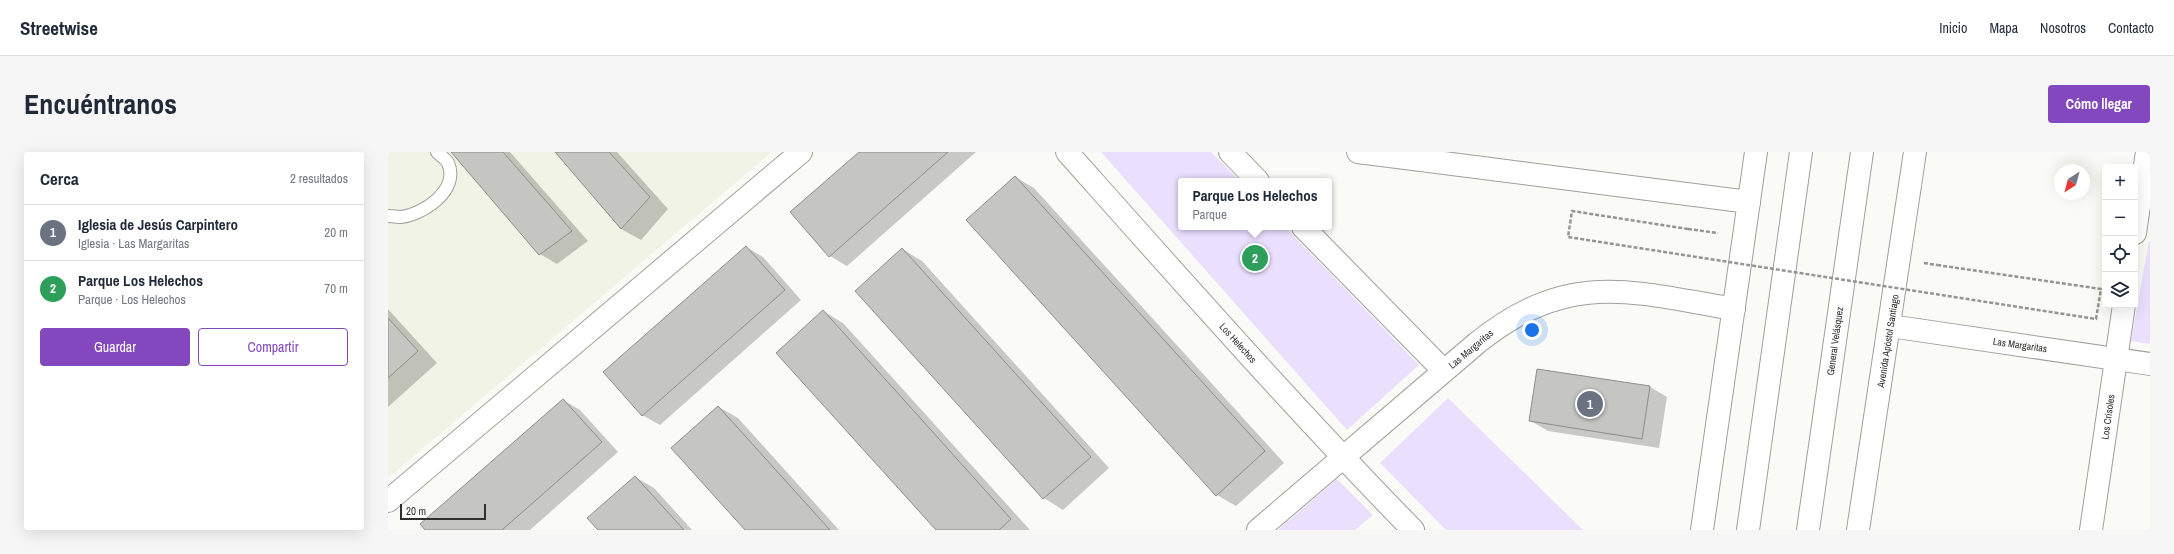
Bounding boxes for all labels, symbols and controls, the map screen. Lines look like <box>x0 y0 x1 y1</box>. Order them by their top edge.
text: Streetwise <box>20 15 98 41</box>
text: Inicio <box>1939 19 1967 37</box>
text: Mapa <box>1989 19 2018 37</box>
text: Nosotros <box>2040 19 2086 37</box>
text: Contacto <box>2108 19 2154 37</box>
text: Encuéntranos <box>24 85 177 123</box>
button: Cómo llegar <box>2048 85 2150 123</box>
north arrow <box>2054 164 2090 200</box>
map controls <box>2102 164 2138 308</box>
button: + <box>2102 164 2138 200</box>
text: Cerca <box>40 167 79 190</box>
text: 2 resultados <box>290 170 348 187</box>
popup <box>1178 178 1332 230</box>
text: Parque Los Helechos <box>1192 185 1318 206</box>
button: − <box>2102 200 2138 236</box>
text: Parque <box>1192 206 1227 223</box>
text: Iglesia de Jesús Carpintero <box>78 214 238 235</box>
text: 1 <box>50 224 56 241</box>
text: 20 m <box>324 224 348 241</box>
text: Iglesia · Las Margaritas <box>78 235 189 252</box>
button: locate <box>2102 236 2138 272</box>
pin: 2 <box>1242 243 1268 273</box>
text: Parque Los Helechos <box>78 270 203 291</box>
button: layers <box>2102 272 2138 308</box>
text: 2 <box>50 280 56 297</box>
text: 70 m <box>324 280 348 297</box>
text: Parque · Los Helechos <box>78 291 186 308</box>
street label: Avenida Apóstol Santiago <box>1874 293 1902 390</box>
street label: General Velásquez <box>1824 306 1846 376</box>
street label: Los Helechos <box>1217 320 1259 366</box>
your location <box>1522 320 1542 340</box>
street label: Las Margaritas <box>1446 326 1496 372</box>
button: Guardar <box>40 328 190 366</box>
button: Compartir <box>198 328 348 366</box>
street label: Las Margaritas <box>1992 335 2048 355</box>
pin: 1 <box>1577 389 1603 419</box>
street label: Los Crisoles <box>2098 394 2118 440</box>
scale bar <box>400 502 486 521</box>
text: 20 m <box>406 504 426 518</box>

